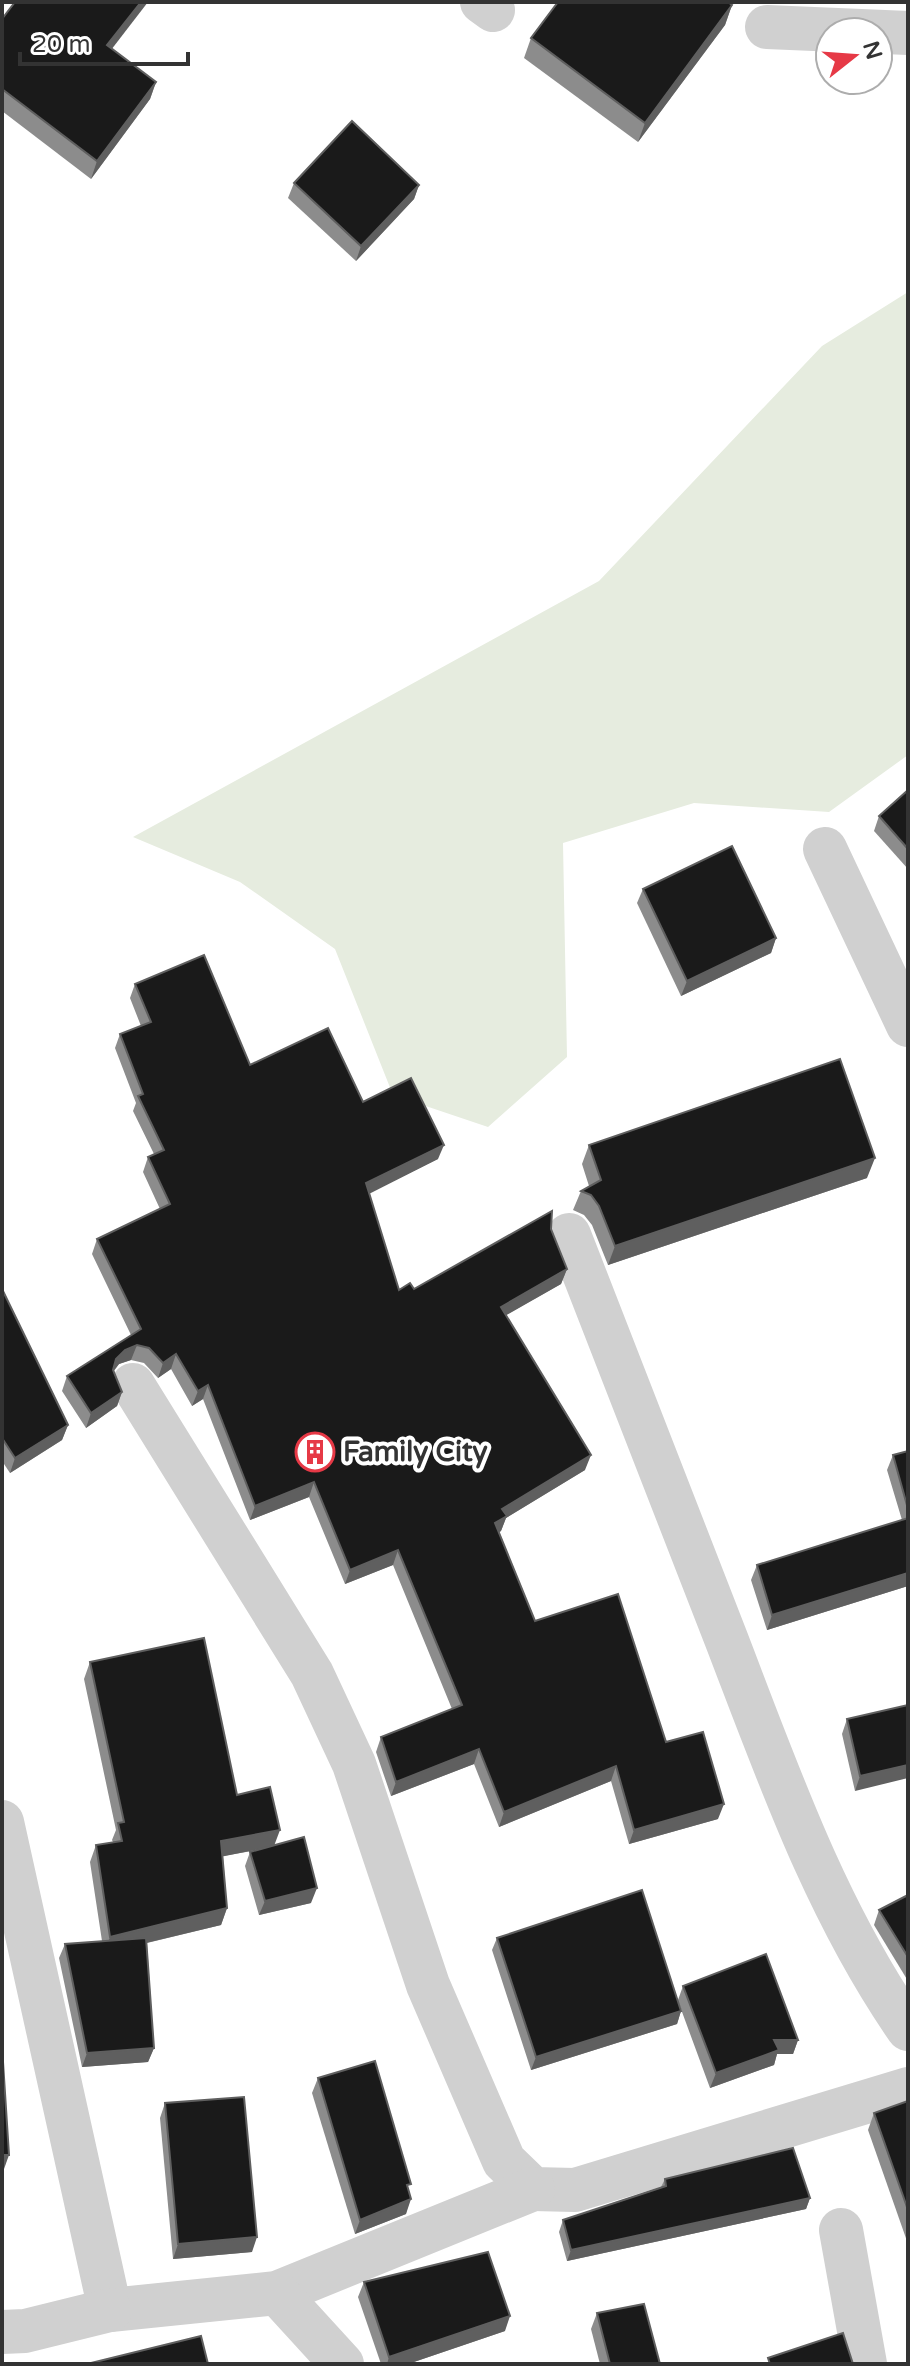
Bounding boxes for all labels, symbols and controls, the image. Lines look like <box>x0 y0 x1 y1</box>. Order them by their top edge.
scale bar <box>20 16 188 66</box>
north arrow <box>814 16 894 96</box>
text: 20 m <box>32 30 90 59</box>
text: N <box>857 38 887 63</box>
building icon: Family City <box>294 1431 336 1473</box>
place label: Family City <box>343 1435 488 1469</box>

